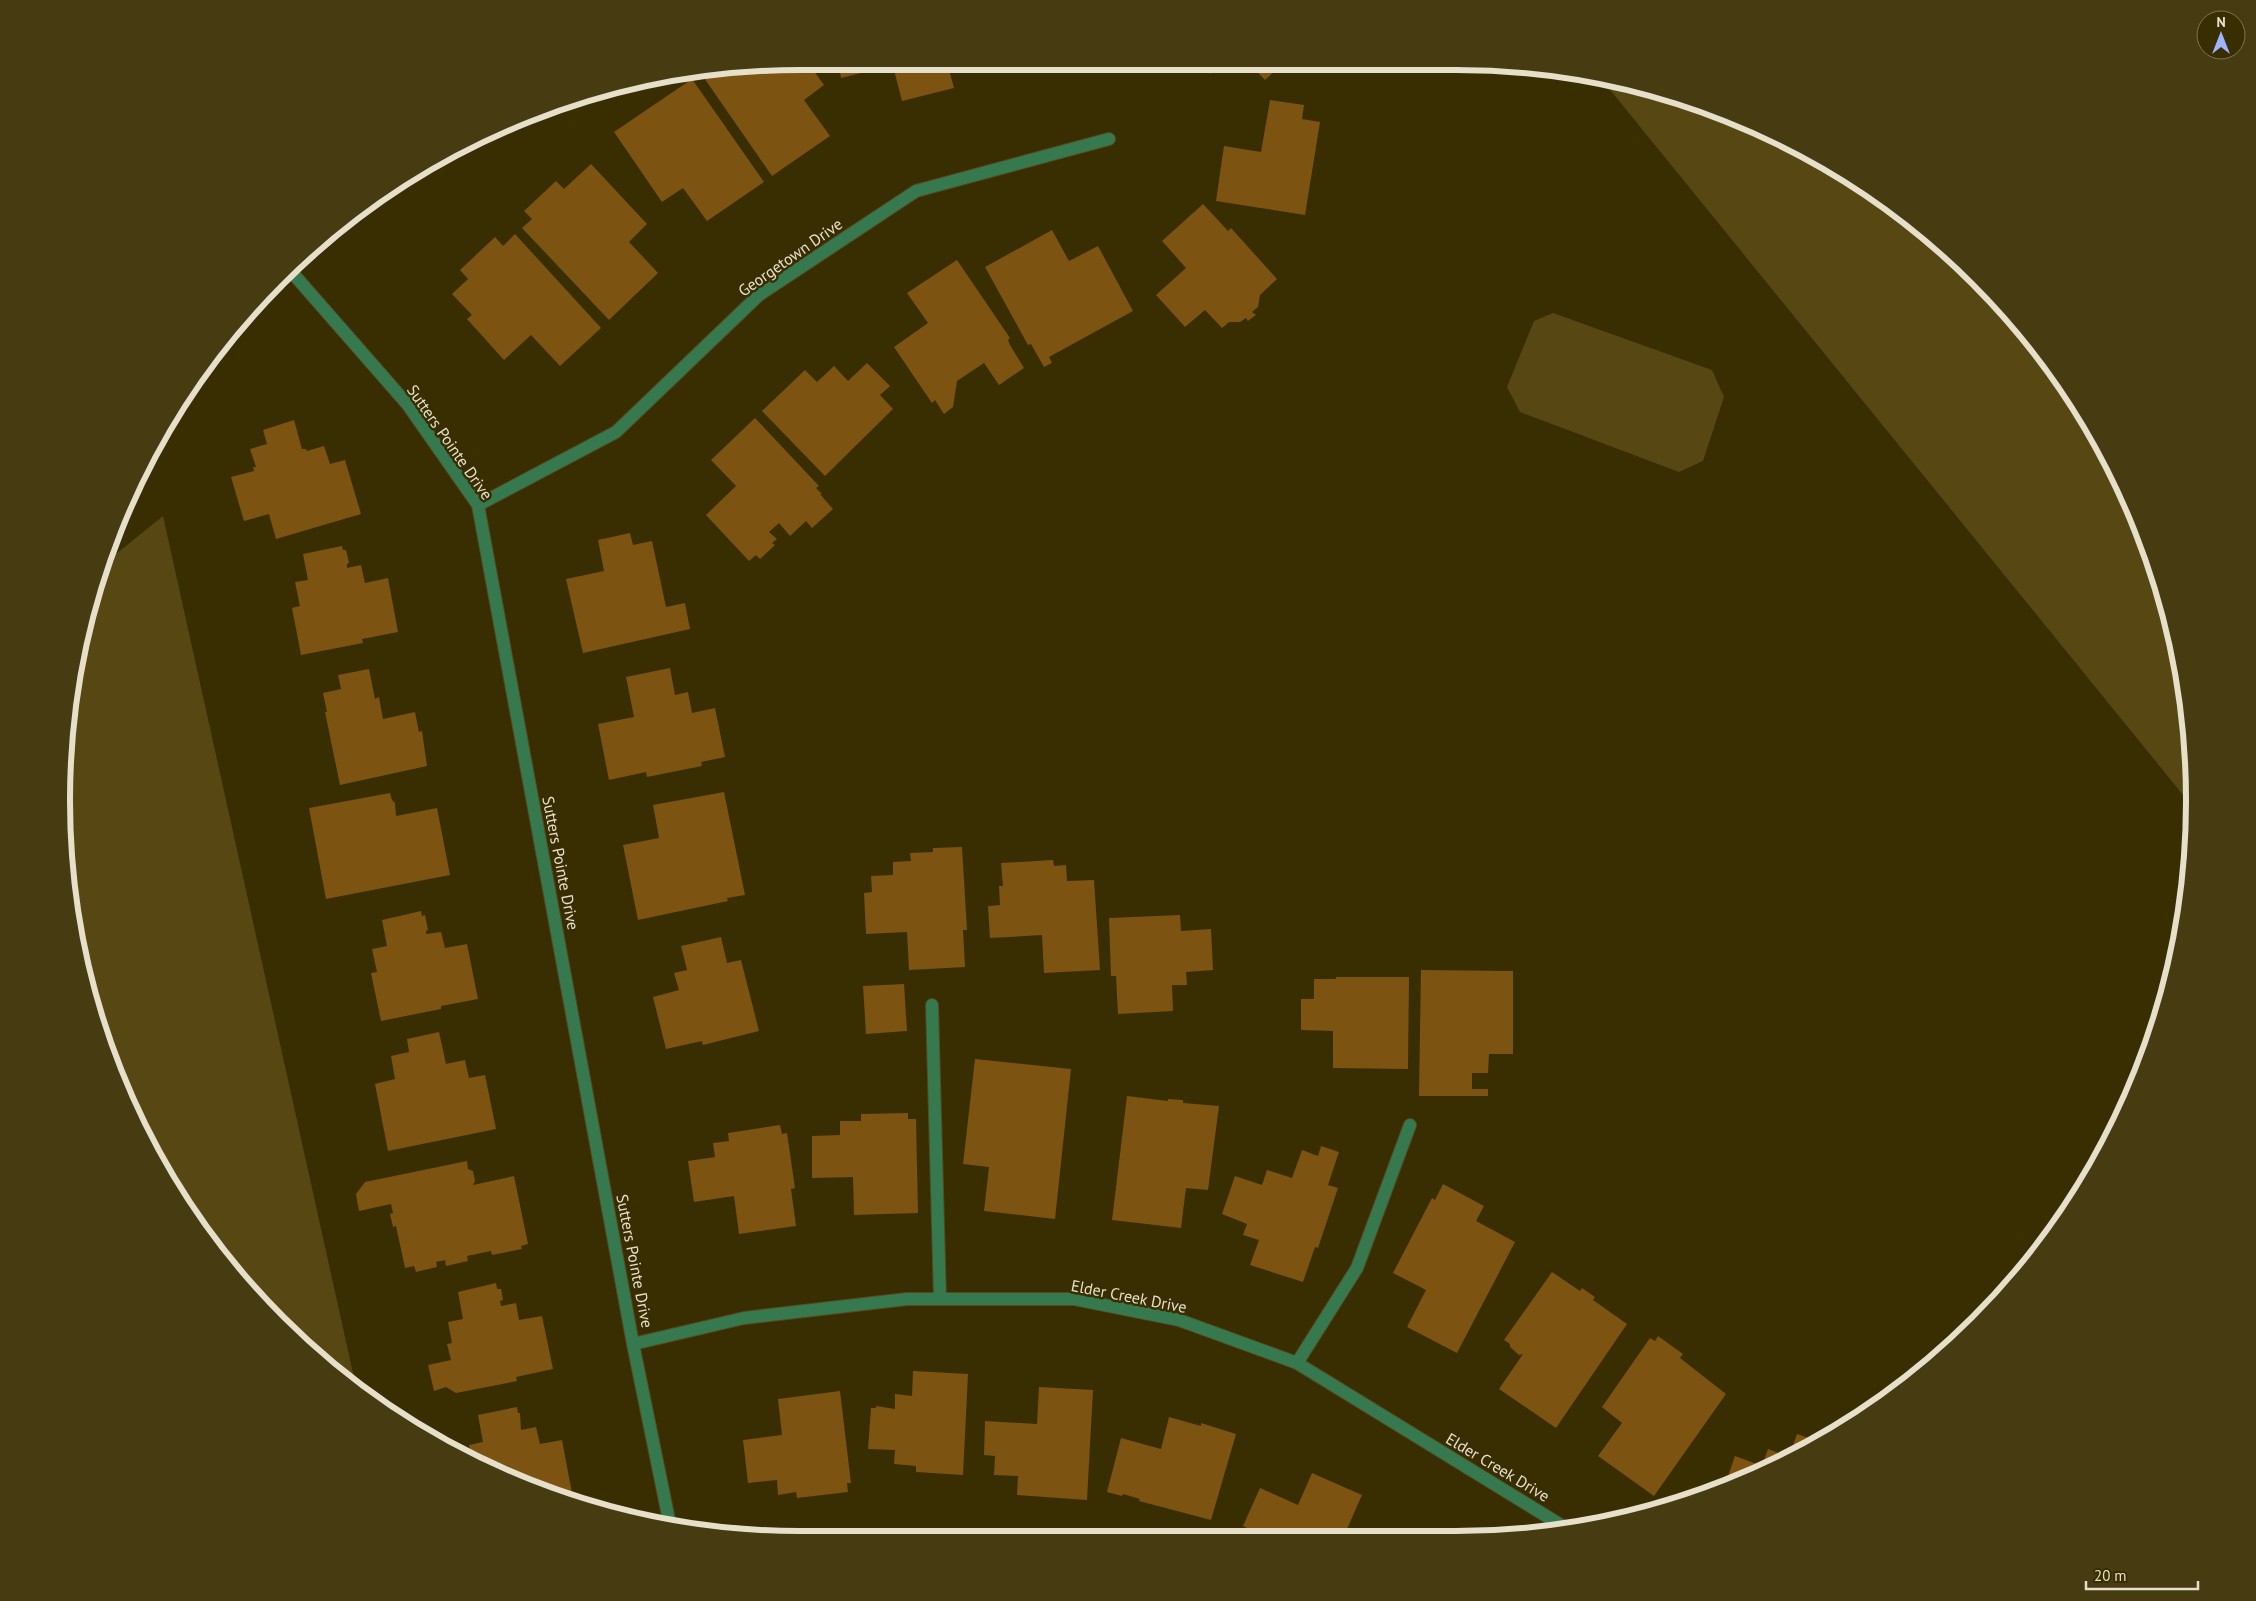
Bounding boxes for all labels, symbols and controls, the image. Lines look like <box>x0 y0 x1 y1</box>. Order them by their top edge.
north arrow <box>2196 10 2246 60</box>
text: N <box>2216 13 2226 31</box>
street label: Georgetown Drive <box>734 214 846 300</box>
street label: Sutters Pointe Drive <box>403 381 497 503</box>
street label: Sutters Pointe Drive <box>538 794 584 932</box>
street label: Sutters Pointe Drive <box>612 1192 658 1330</box>
street label: Elder Creek Drive <box>1069 1275 1189 1317</box>
street label: Elder Creek Drive <box>1443 1428 1553 1506</box>
scale bar <box>2086 1558 2198 1590</box>
text: 20 m <box>2094 1566 2127 1585</box>

